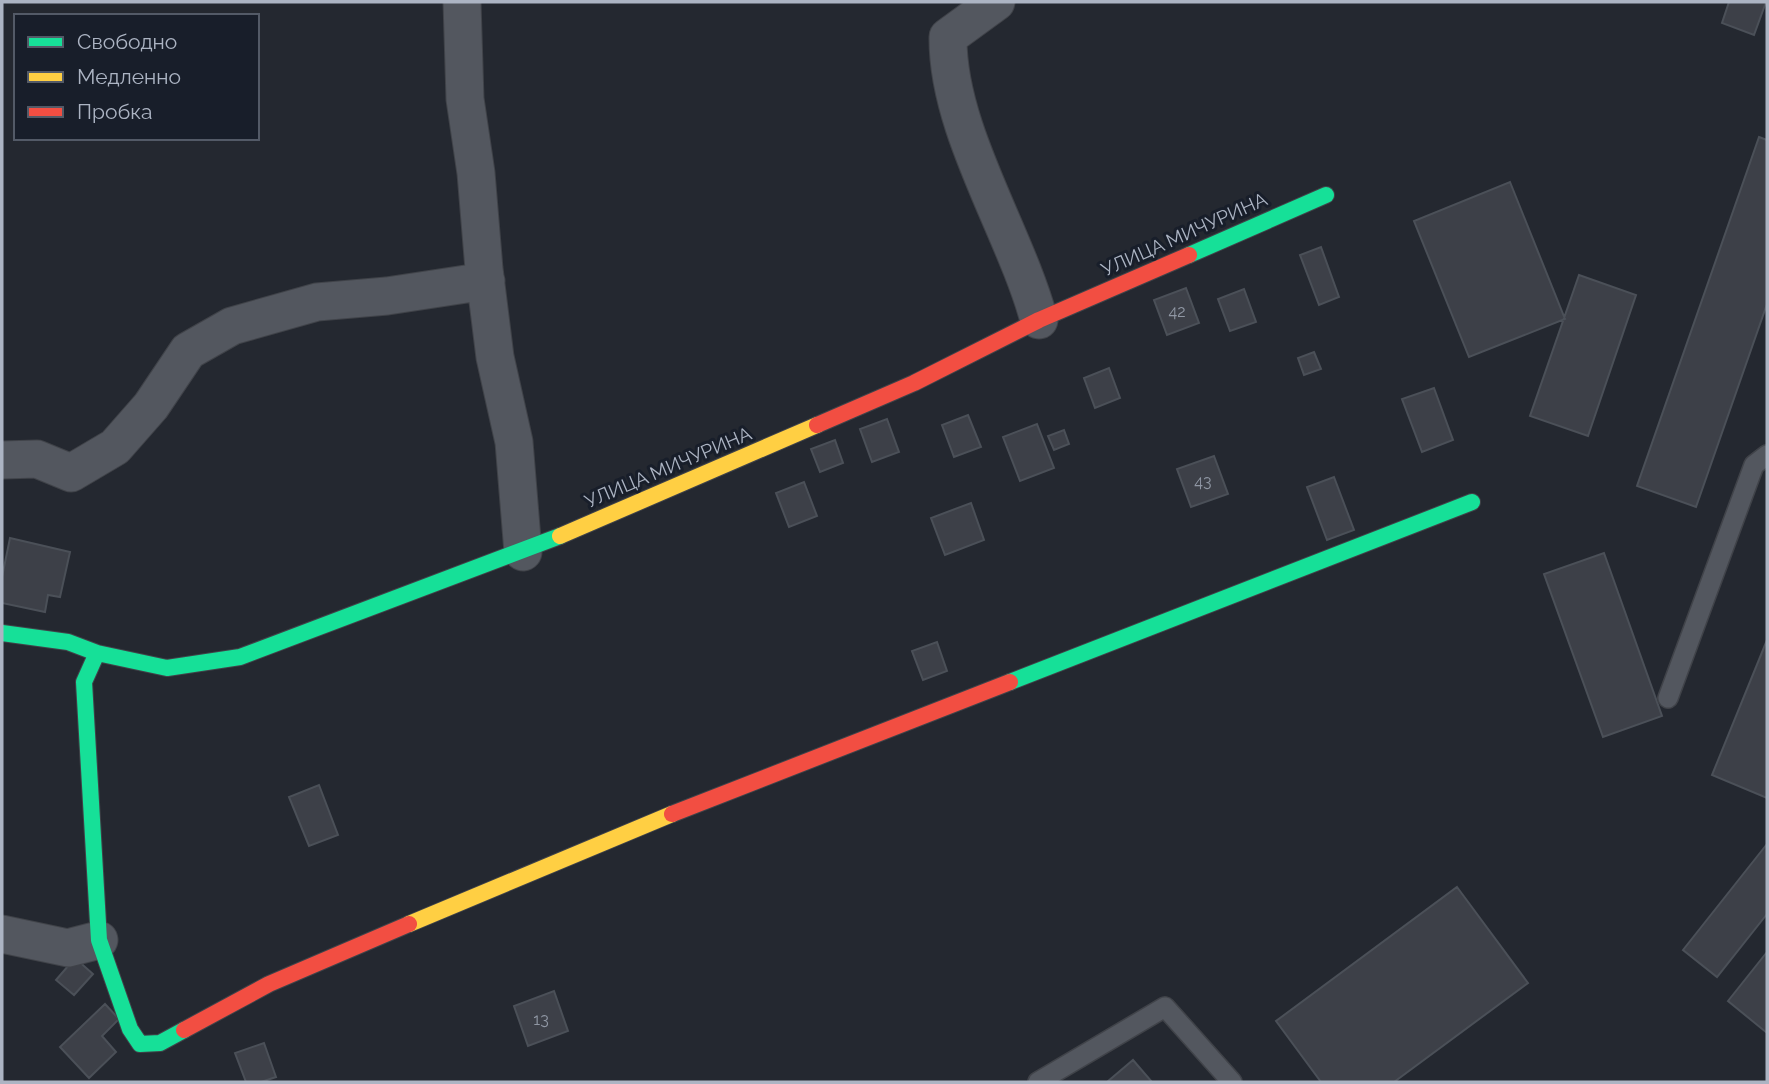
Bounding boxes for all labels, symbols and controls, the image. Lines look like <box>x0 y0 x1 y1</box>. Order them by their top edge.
legend <box>14 14 259 140</box>
text: Свободно <box>77 29 177 54</box>
text: Медленно <box>77 64 181 89</box>
text: Пробка <box>77 99 153 124</box>
street label: УЛИЦА МИЧУРИНА <box>1098 187 1270 280</box>
house number: 42 <box>1168 302 1186 321</box>
street label: УЛИЦА МИЧУРИНА <box>581 422 755 512</box>
house number: 43 <box>1194 472 1212 491</box>
house number: 13 <box>533 1010 549 1029</box>

